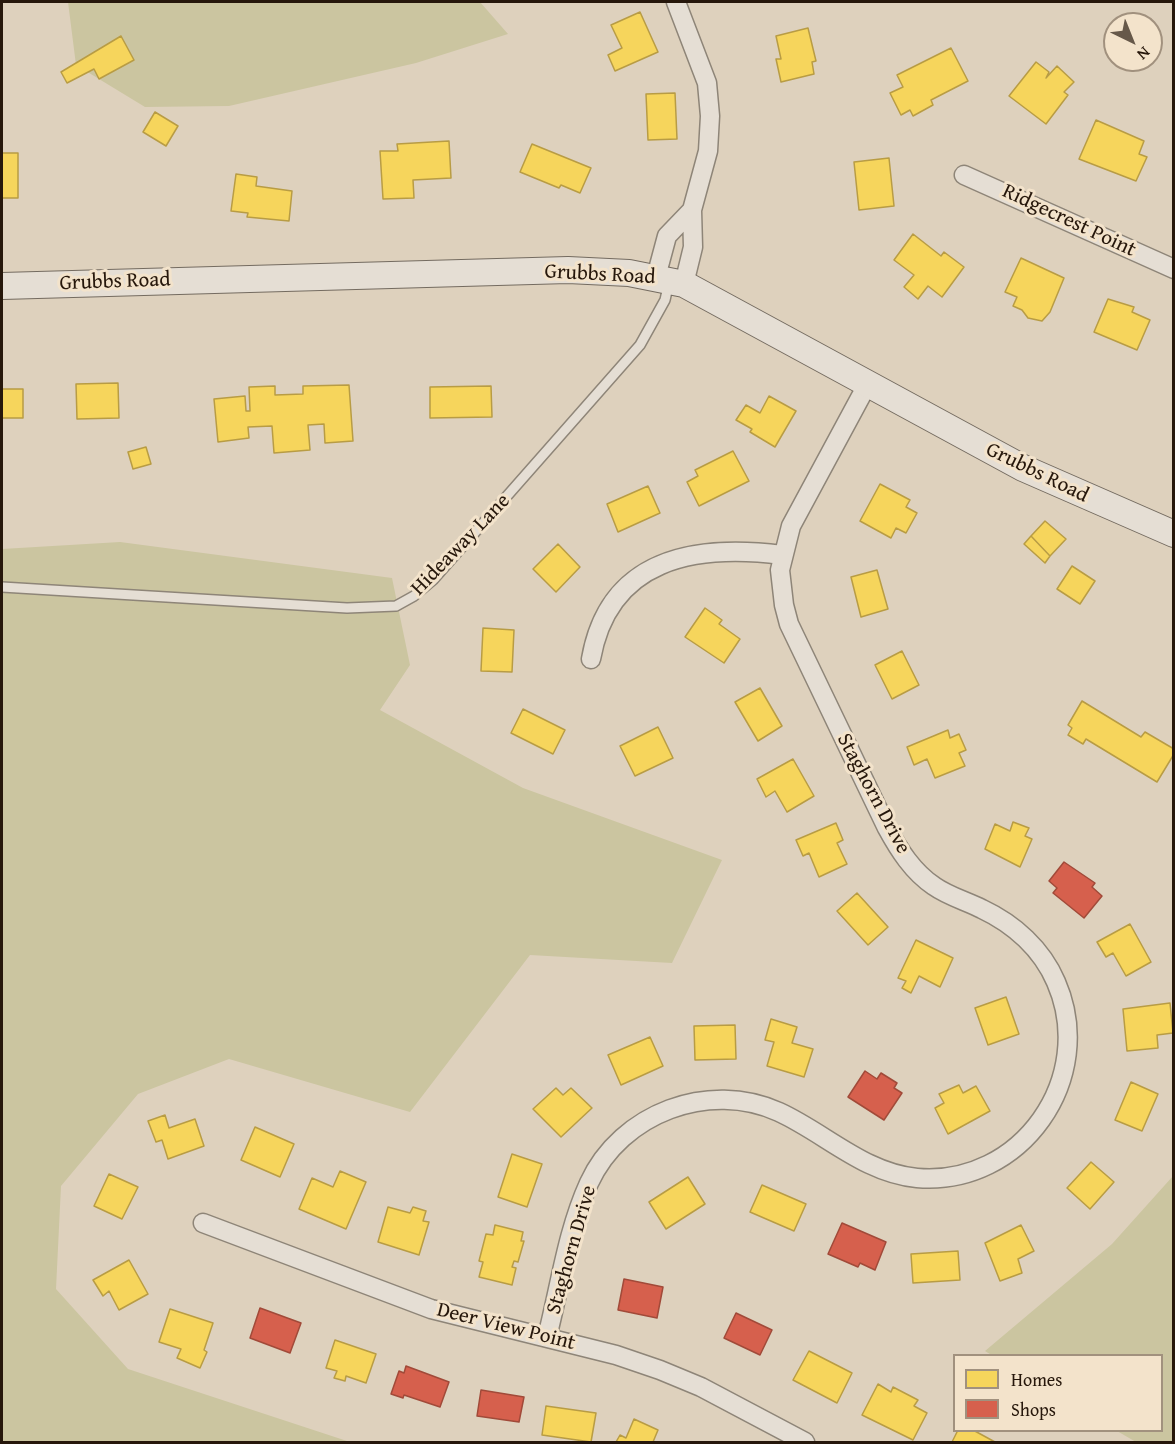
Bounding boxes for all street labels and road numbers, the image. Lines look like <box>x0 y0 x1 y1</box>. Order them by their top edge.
street label: Ridgecrest Point <box>998 179 1140 263</box>
street label: Grubbs Road <box>544 260 656 290</box>
street label: Grubbs Road <box>59 267 171 297</box>
street label: Grubbs Road <box>982 437 1092 509</box>
street label: Hideaway Lane <box>406 489 516 601</box>
street label: Staghorn Drive <box>831 729 915 859</box>
street label: Staghorn Drive <box>542 1183 602 1317</box>
street label: Deer View Point <box>434 1298 578 1356</box>

